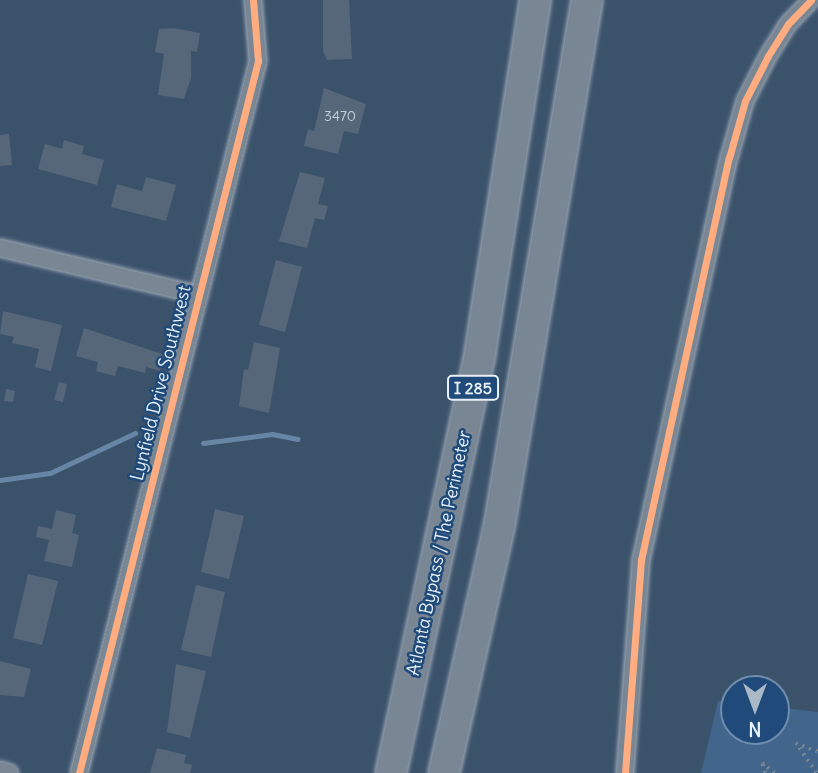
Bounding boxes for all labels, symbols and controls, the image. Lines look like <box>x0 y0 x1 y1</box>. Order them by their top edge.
house number: 3470 <box>324 108 356 124</box>
street label: Lynfield Drive Southwest <box>126 283 196 483</box>
road number: I 285 <box>447 376 499 400</box>
street label: Atlanta Bypass / The Perimeter <box>402 428 476 678</box>
north arrow <box>720 675 790 745</box>
text: N <box>748 717 762 741</box>

